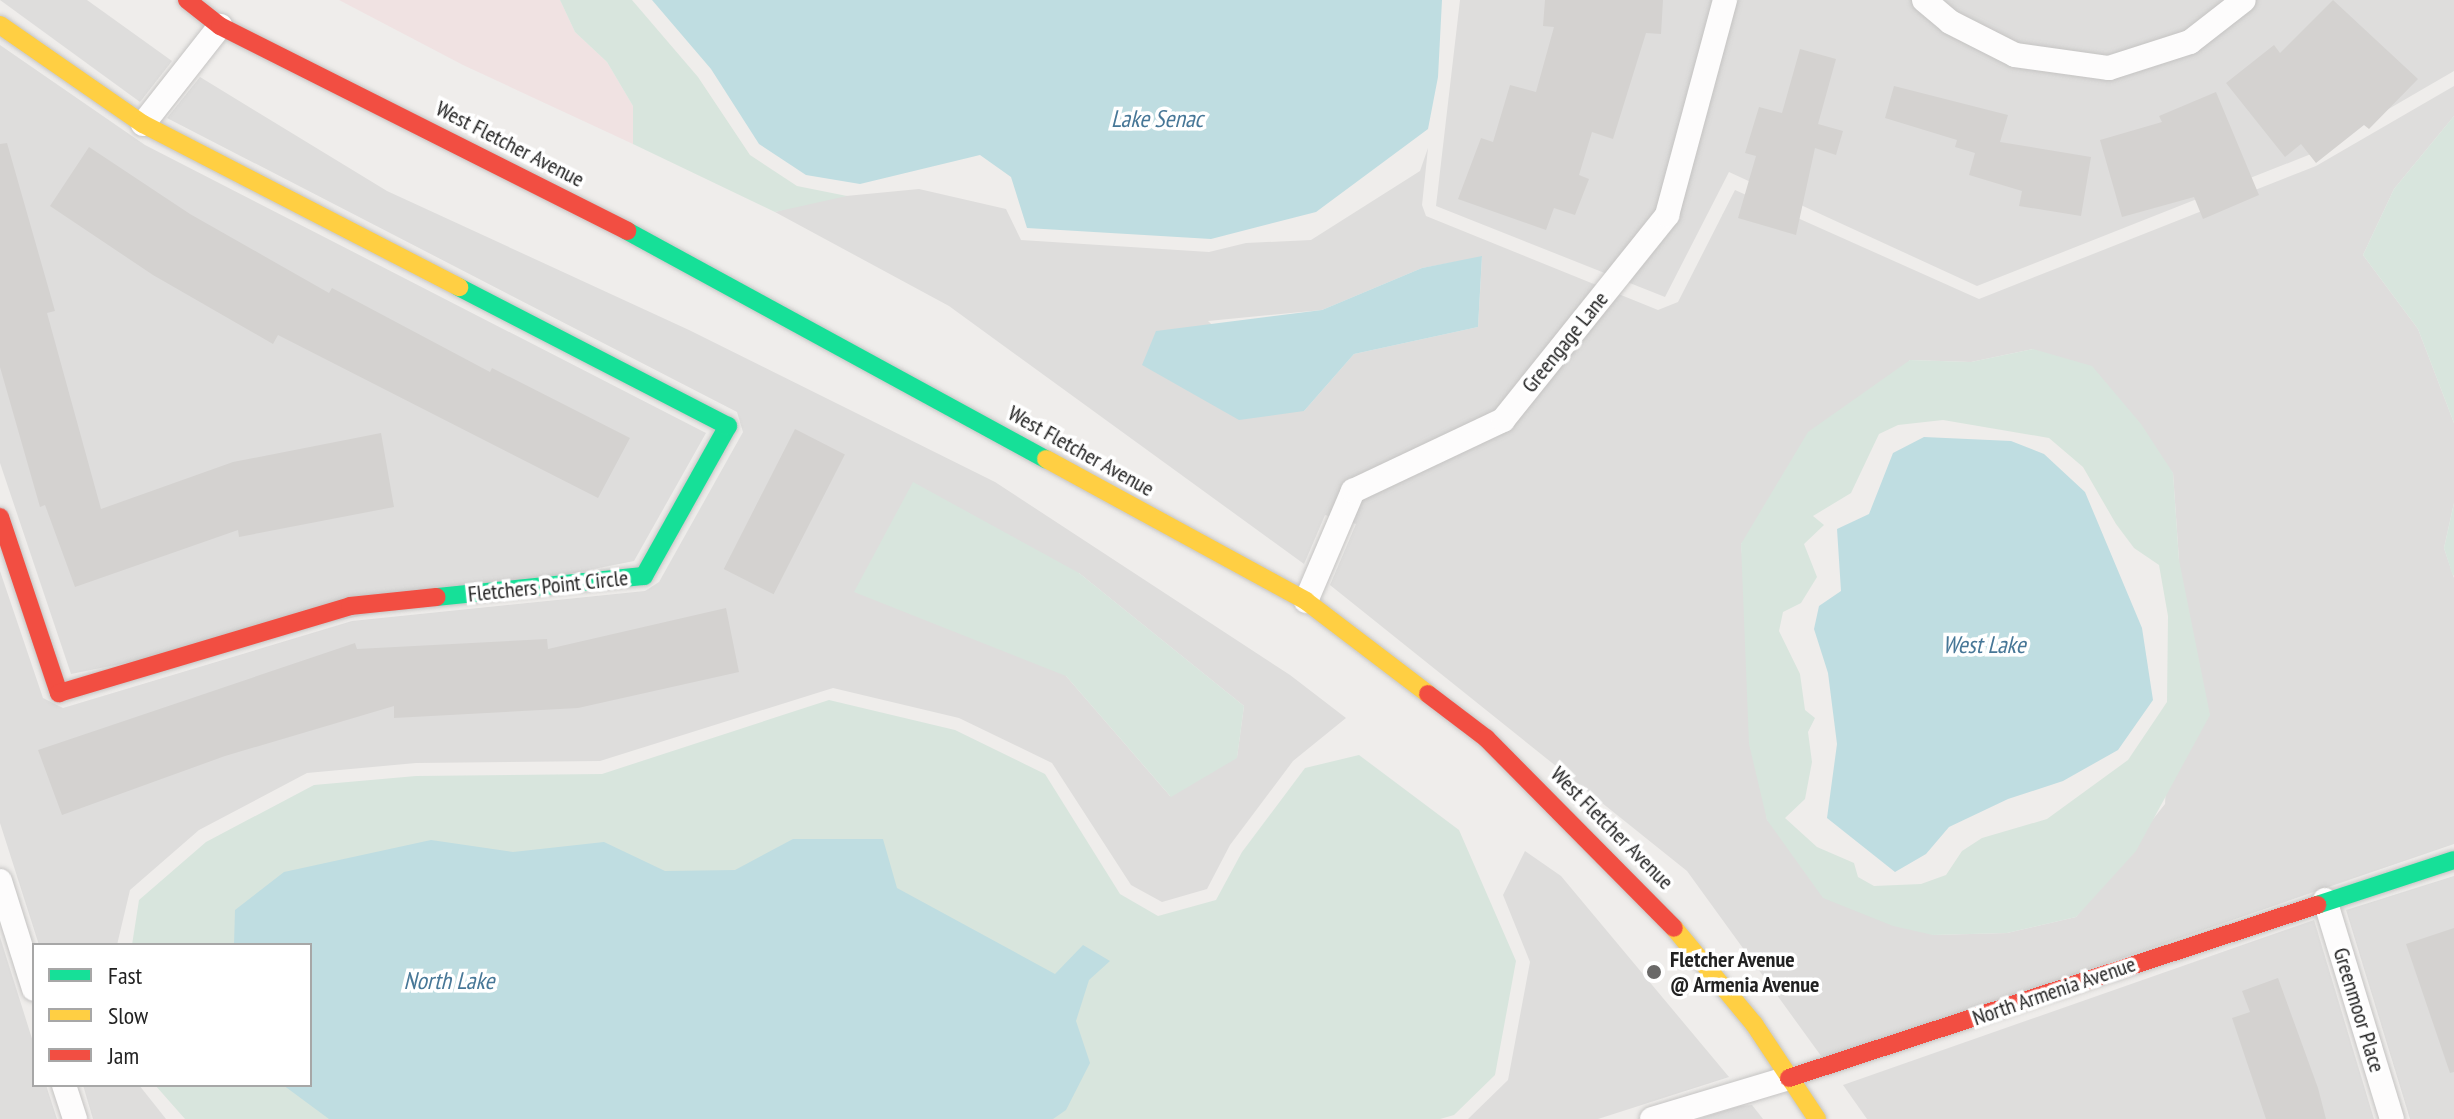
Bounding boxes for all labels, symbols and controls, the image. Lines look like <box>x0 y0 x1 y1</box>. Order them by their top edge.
street label: West Fletcher Avenue <box>431 95 589 193</box>
water label: Lake Senac <box>1111 105 1203 133</box>
street label: Greengage Lane <box>1516 286 1614 398</box>
street label: West Fletcher Avenue <box>1003 400 1159 502</box>
street label: Fletchers Point Circle <box>467 564 629 608</box>
water label: West Lake <box>1942 631 2026 659</box>
street label: West Fletcher Avenue <box>1545 761 1679 895</box>
legend <box>32 943 312 1087</box>
street label: Greenmoor Place <box>2328 944 2390 1076</box>
place label: Fletcher Avenue @ Armenia Avenue <box>1670 946 1821 998</box>
street label: North Armenia Avenue <box>1969 951 2139 1031</box>
text: Fast <box>108 960 142 991</box>
marker: Fletcher Avenue @ Armenia Avenue <box>1645 963 1663 981</box>
water label: North Lake <box>404 967 494 995</box>
text: Slow <box>108 1000 148 1031</box>
text: Jam <box>108 1040 139 1071</box>

